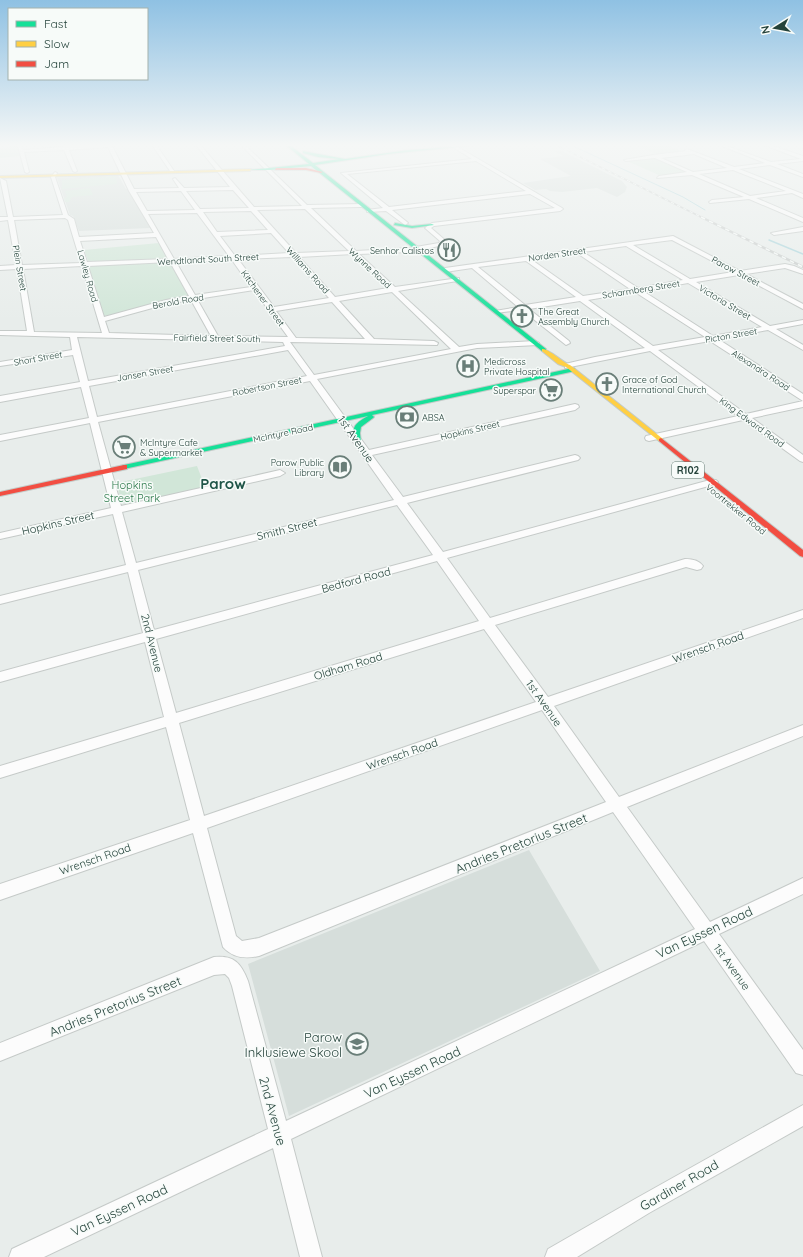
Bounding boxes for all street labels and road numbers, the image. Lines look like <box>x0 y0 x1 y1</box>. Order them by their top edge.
street label: Plein Street <box>11 244 29 292</box>
street label: Williams Road <box>284 244 332 296</box>
street label: Norden Street <box>527 245 587 263</box>
street label: Wynne Road <box>346 246 394 290</box>
street label: Lawley Road <box>75 249 101 303</box>
street label: Wendtlandt South Street <box>157 251 259 267</box>
street label: Parow Street <box>710 254 762 288</box>
street label: Kitchener Street <box>239 268 287 328</box>
street label: Scharmberg Street <box>601 277 681 301</box>
street label: Victoria Street <box>697 282 753 322</box>
street label: Berold Road <box>152 291 204 311</box>
street label: Picton Street <box>704 325 758 345</box>
street label: Fairfield Street South <box>174 332 260 344</box>
street label: Alexandra Road <box>730 347 792 393</box>
street label: Short Street <box>13 348 63 368</box>
street label: Jansen Street <box>116 363 174 383</box>
street label: Robertson Street <box>231 374 303 398</box>
street label: King Edward Road <box>717 395 787 449</box>
street label: 1st Avenue <box>335 413 377 465</box>
street label: Hopkins Street <box>439 418 501 442</box>
street label: McIntyre Road <box>252 421 314 445</box>
road number: R102 <box>672 462 704 478</box>
street label: Voortrekker Road <box>704 481 768 537</box>
street label: Hopkins Street <box>20 508 96 538</box>
street label: Smith Street <box>255 515 319 543</box>
street label: Bedford Road <box>320 564 392 596</box>
street label: 2nd Avenue <box>138 612 166 674</box>
street label: Wrensch Road <box>670 628 746 666</box>
street label: Oldham Road <box>312 649 384 683</box>
street label: 1st Avenue <box>523 677 565 729</box>
street label: Wrensch Road <box>364 735 440 773</box>
street label: Andries Pretorius Street <box>453 809 589 877</box>
street label: Wrensch Road <box>57 840 133 878</box>
street label: Van Eyssen Road <box>653 903 755 961</box>
street label: 1st Avenue <box>711 941 753 993</box>
street label: Andries Pretorius Street <box>47 972 183 1040</box>
street label: Van Eyssen Road <box>361 1043 463 1101</box>
street label: 2nd Avenue <box>256 1075 290 1147</box>
street label: Gardiner Road <box>637 1156 721 1214</box>
street label: Van Eyssen Road <box>68 1181 170 1239</box>

